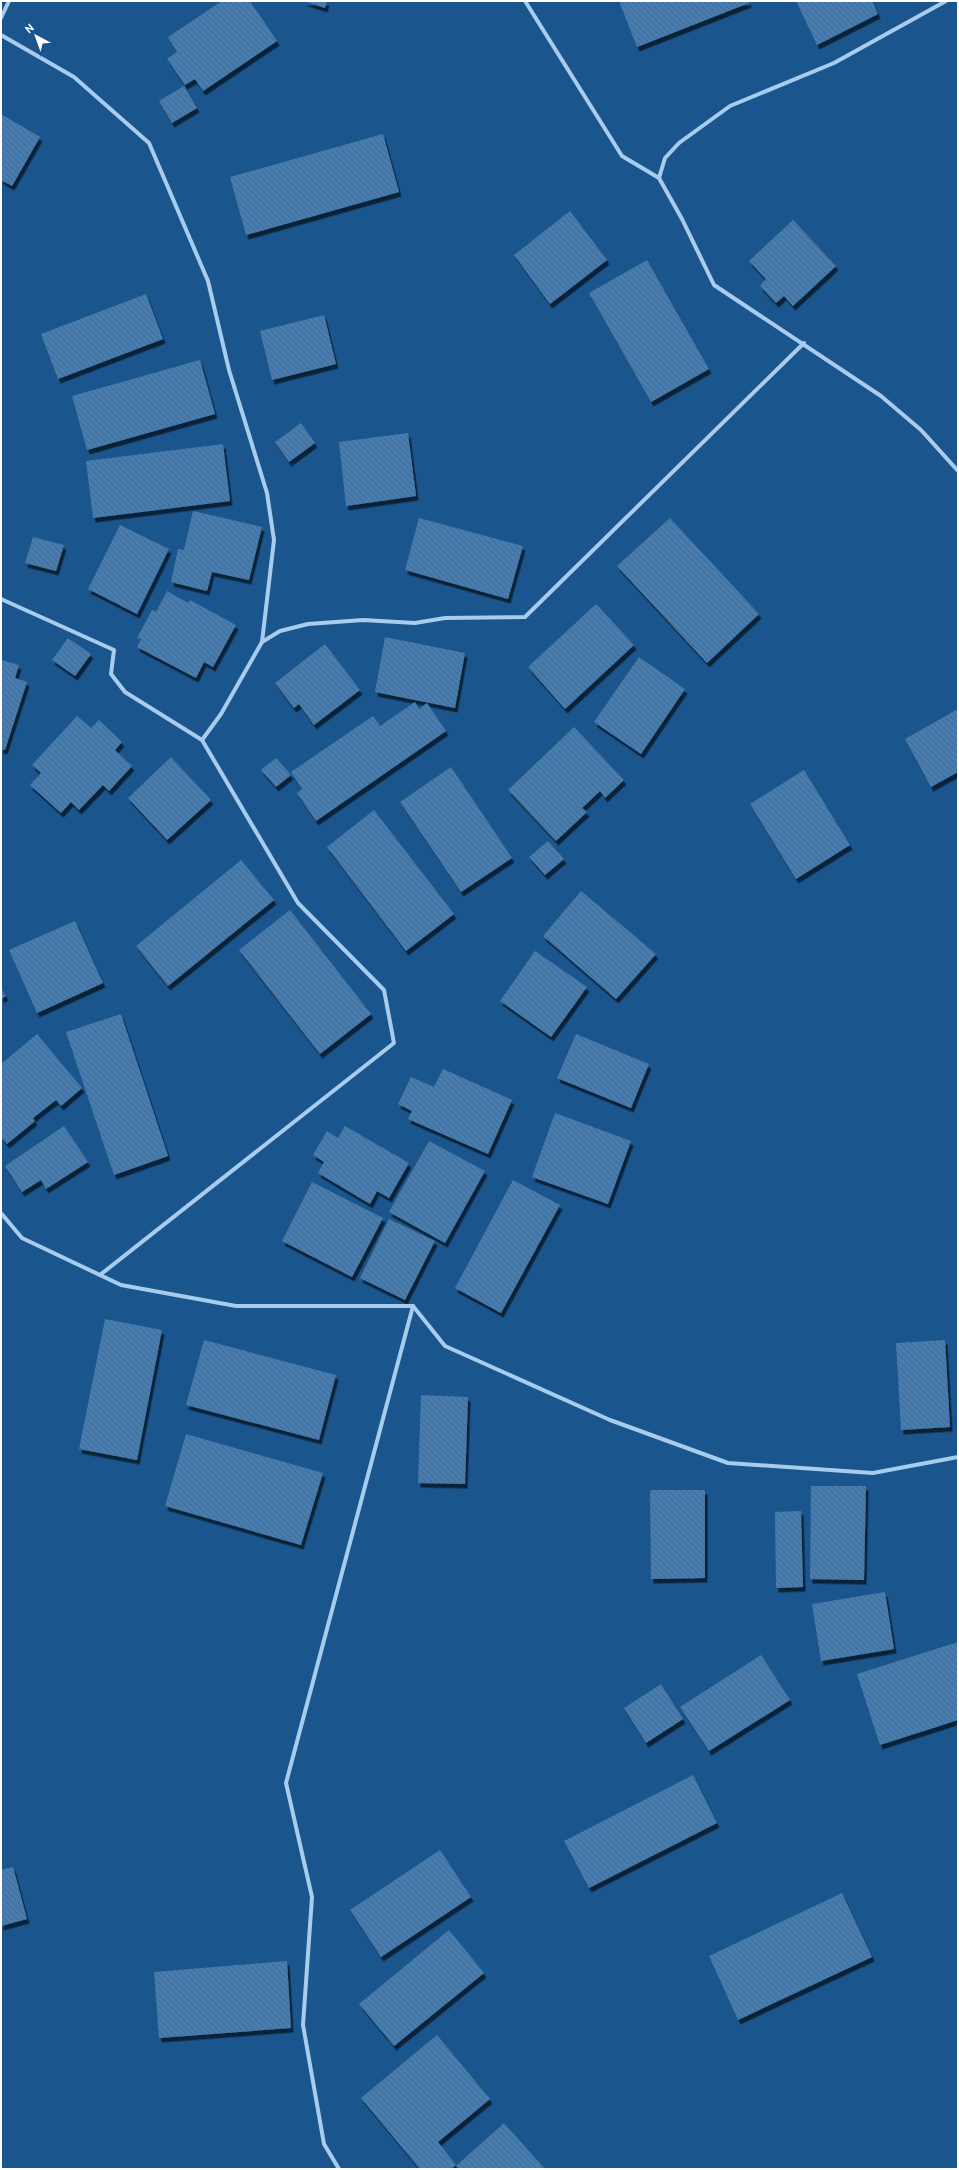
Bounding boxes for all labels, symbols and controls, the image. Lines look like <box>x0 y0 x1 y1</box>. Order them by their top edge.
north arrow <box>16 16 56 56</box>
text: N <box>23 21 38 37</box>

